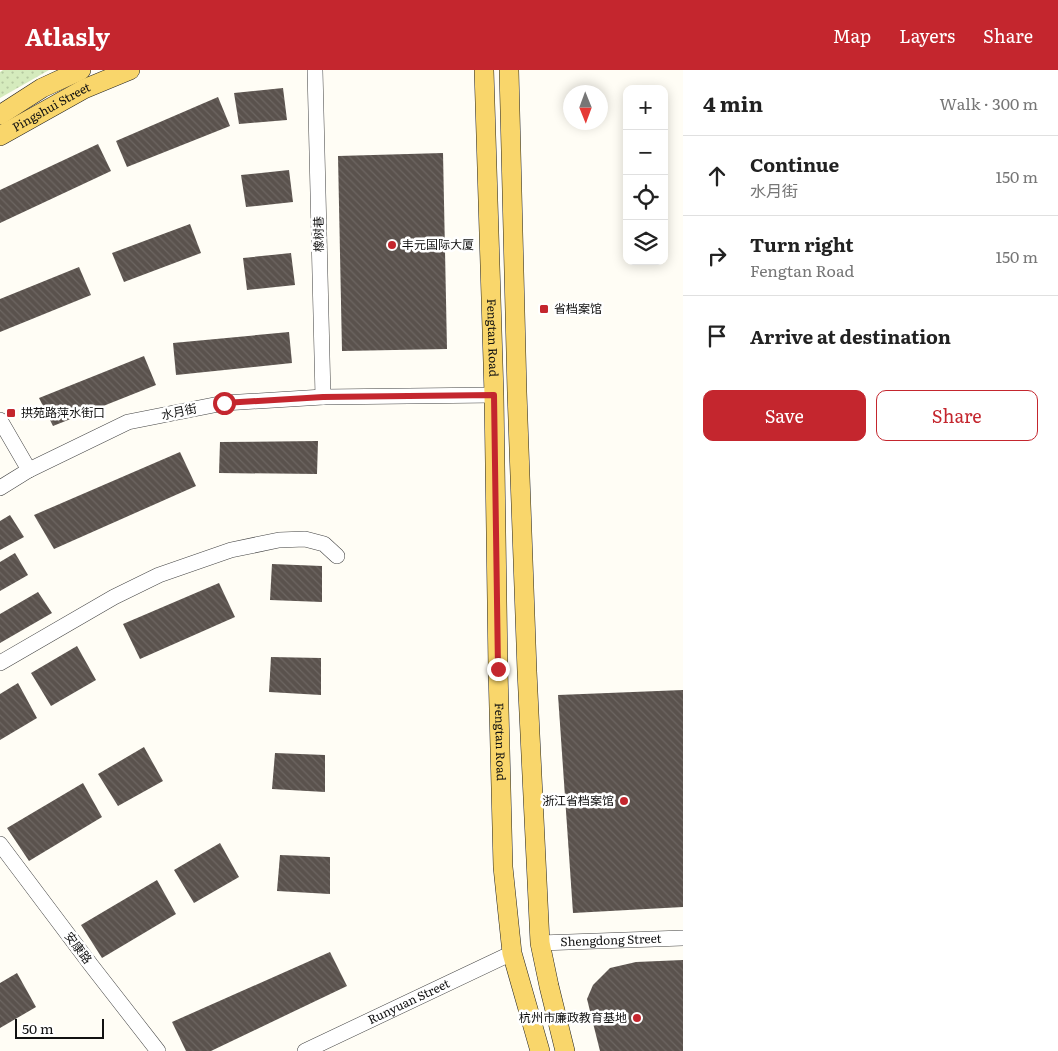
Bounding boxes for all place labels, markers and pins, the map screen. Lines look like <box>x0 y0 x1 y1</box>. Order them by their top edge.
place label: 丰元国际大厦 <box>402 235 474 253</box>
marker: 丰元国际大厦 <box>386 239 398 251</box>
place label: 省档案馆 <box>554 299 602 317</box>
marker: 省档案馆 <box>538 303 550 315</box>
place label: 拱苑路萍水街口 <box>21 403 105 421</box>
marker: 拱苑路萍水街口 <box>5 407 17 419</box>
place label: 浙江省档案馆 <box>542 791 614 809</box>
marker: 浙江省档案馆 <box>618 795 630 807</box>
place label: 杭州市廉政教育基地 <box>519 1008 627 1026</box>
marker: 杭州市廉政教育基地 <box>631 1012 643 1024</box>

